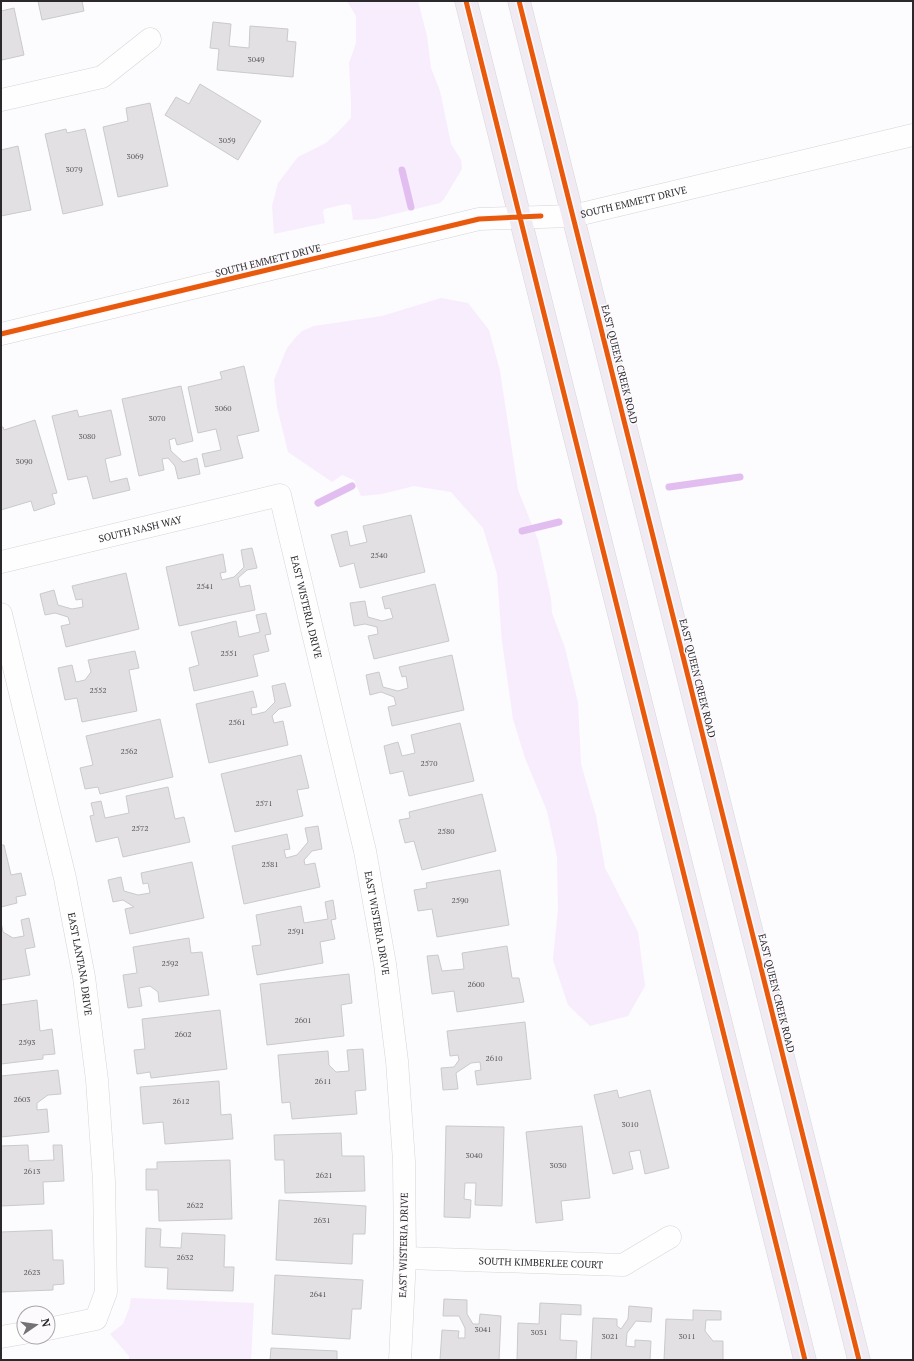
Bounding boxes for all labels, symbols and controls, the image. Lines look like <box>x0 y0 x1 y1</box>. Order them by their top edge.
house number: 3049 <box>247 54 265 64</box>
house number: 3059 <box>218 135 236 145</box>
house number: 3069 <box>126 151 144 161</box>
house number: 3079 <box>65 164 83 174</box>
street label: SOUTH EMMETT DRIVE <box>579 183 688 221</box>
street label: SOUTH EMMETT DRIVE <box>214 241 323 280</box>
street label: EAST QUEEN CREEK ROAD <box>598 303 641 425</box>
house number: 3060 <box>214 403 232 413</box>
house number: 3070 <box>148 413 166 423</box>
house number: 3080 <box>78 431 96 441</box>
house number: 3090 <box>15 456 33 466</box>
street label: SOUTH NASH WAY <box>97 513 184 545</box>
house number: 2540 <box>370 550 388 560</box>
street label: EAST WISTERIA DRIVE <box>288 554 325 660</box>
house number: 2541 <box>196 581 214 591</box>
street label: EAST QUEEN CREEK ROAD <box>676 617 719 739</box>
house number: 2551 <box>220 648 238 658</box>
house number: 2552 <box>89 685 107 695</box>
house number: 2561 <box>228 717 246 727</box>
house number: 2562 <box>120 746 138 756</box>
house number: 2570 <box>420 758 438 768</box>
house number: 2571 <box>255 798 273 808</box>
house number: 2572 <box>131 823 149 833</box>
house number: 2580 <box>437 826 455 836</box>
house number: 2581 <box>261 859 279 869</box>
street label: EAST WISTERIA DRIVE <box>362 870 392 976</box>
house number: 2590 <box>451 895 469 905</box>
street label: EAST LANTANA DRIVE <box>65 911 95 1017</box>
house number: 2591 <box>287 926 305 936</box>
street label: EAST QUEEN CREEK ROAD <box>755 932 798 1054</box>
house number: 2592 <box>161 958 179 968</box>
house number: 2600 <box>467 979 485 989</box>
house number: 2601 <box>294 1015 312 1025</box>
house number: 2602 <box>174 1029 192 1039</box>
house number: 2593 <box>18 1037 36 1047</box>
house number: 2610 <box>485 1053 503 1063</box>
house number: 2611 <box>314 1076 332 1086</box>
house number: 2603 <box>13 1094 31 1104</box>
house number: 2612 <box>172 1096 190 1106</box>
house number: 3010 <box>621 1119 639 1129</box>
house number: 3040 <box>465 1150 483 1160</box>
house number: 3030 <box>549 1160 567 1170</box>
house number: 2613 <box>23 1166 41 1176</box>
house number: 2621 <box>315 1170 333 1180</box>
street label: EAST WISTERIA DRIVE <box>396 1192 411 1298</box>
house number: 2622 <box>186 1200 204 1210</box>
house number: 2631 <box>313 1215 331 1225</box>
house number: 2632 <box>176 1252 194 1262</box>
street label: SOUTH KIMBERLEE COURT <box>478 1254 603 1271</box>
house number: 2623 <box>23 1267 41 1277</box>
house number: 2641 <box>309 1289 327 1299</box>
north arrow <box>16 1305 56 1345</box>
text: N <box>38 1317 54 1329</box>
house number: 3041 <box>474 1324 492 1334</box>
house number: 3031 <box>530 1327 548 1337</box>
house number: 3021 <box>601 1331 619 1341</box>
house number: 3011 <box>678 1331 696 1341</box>

